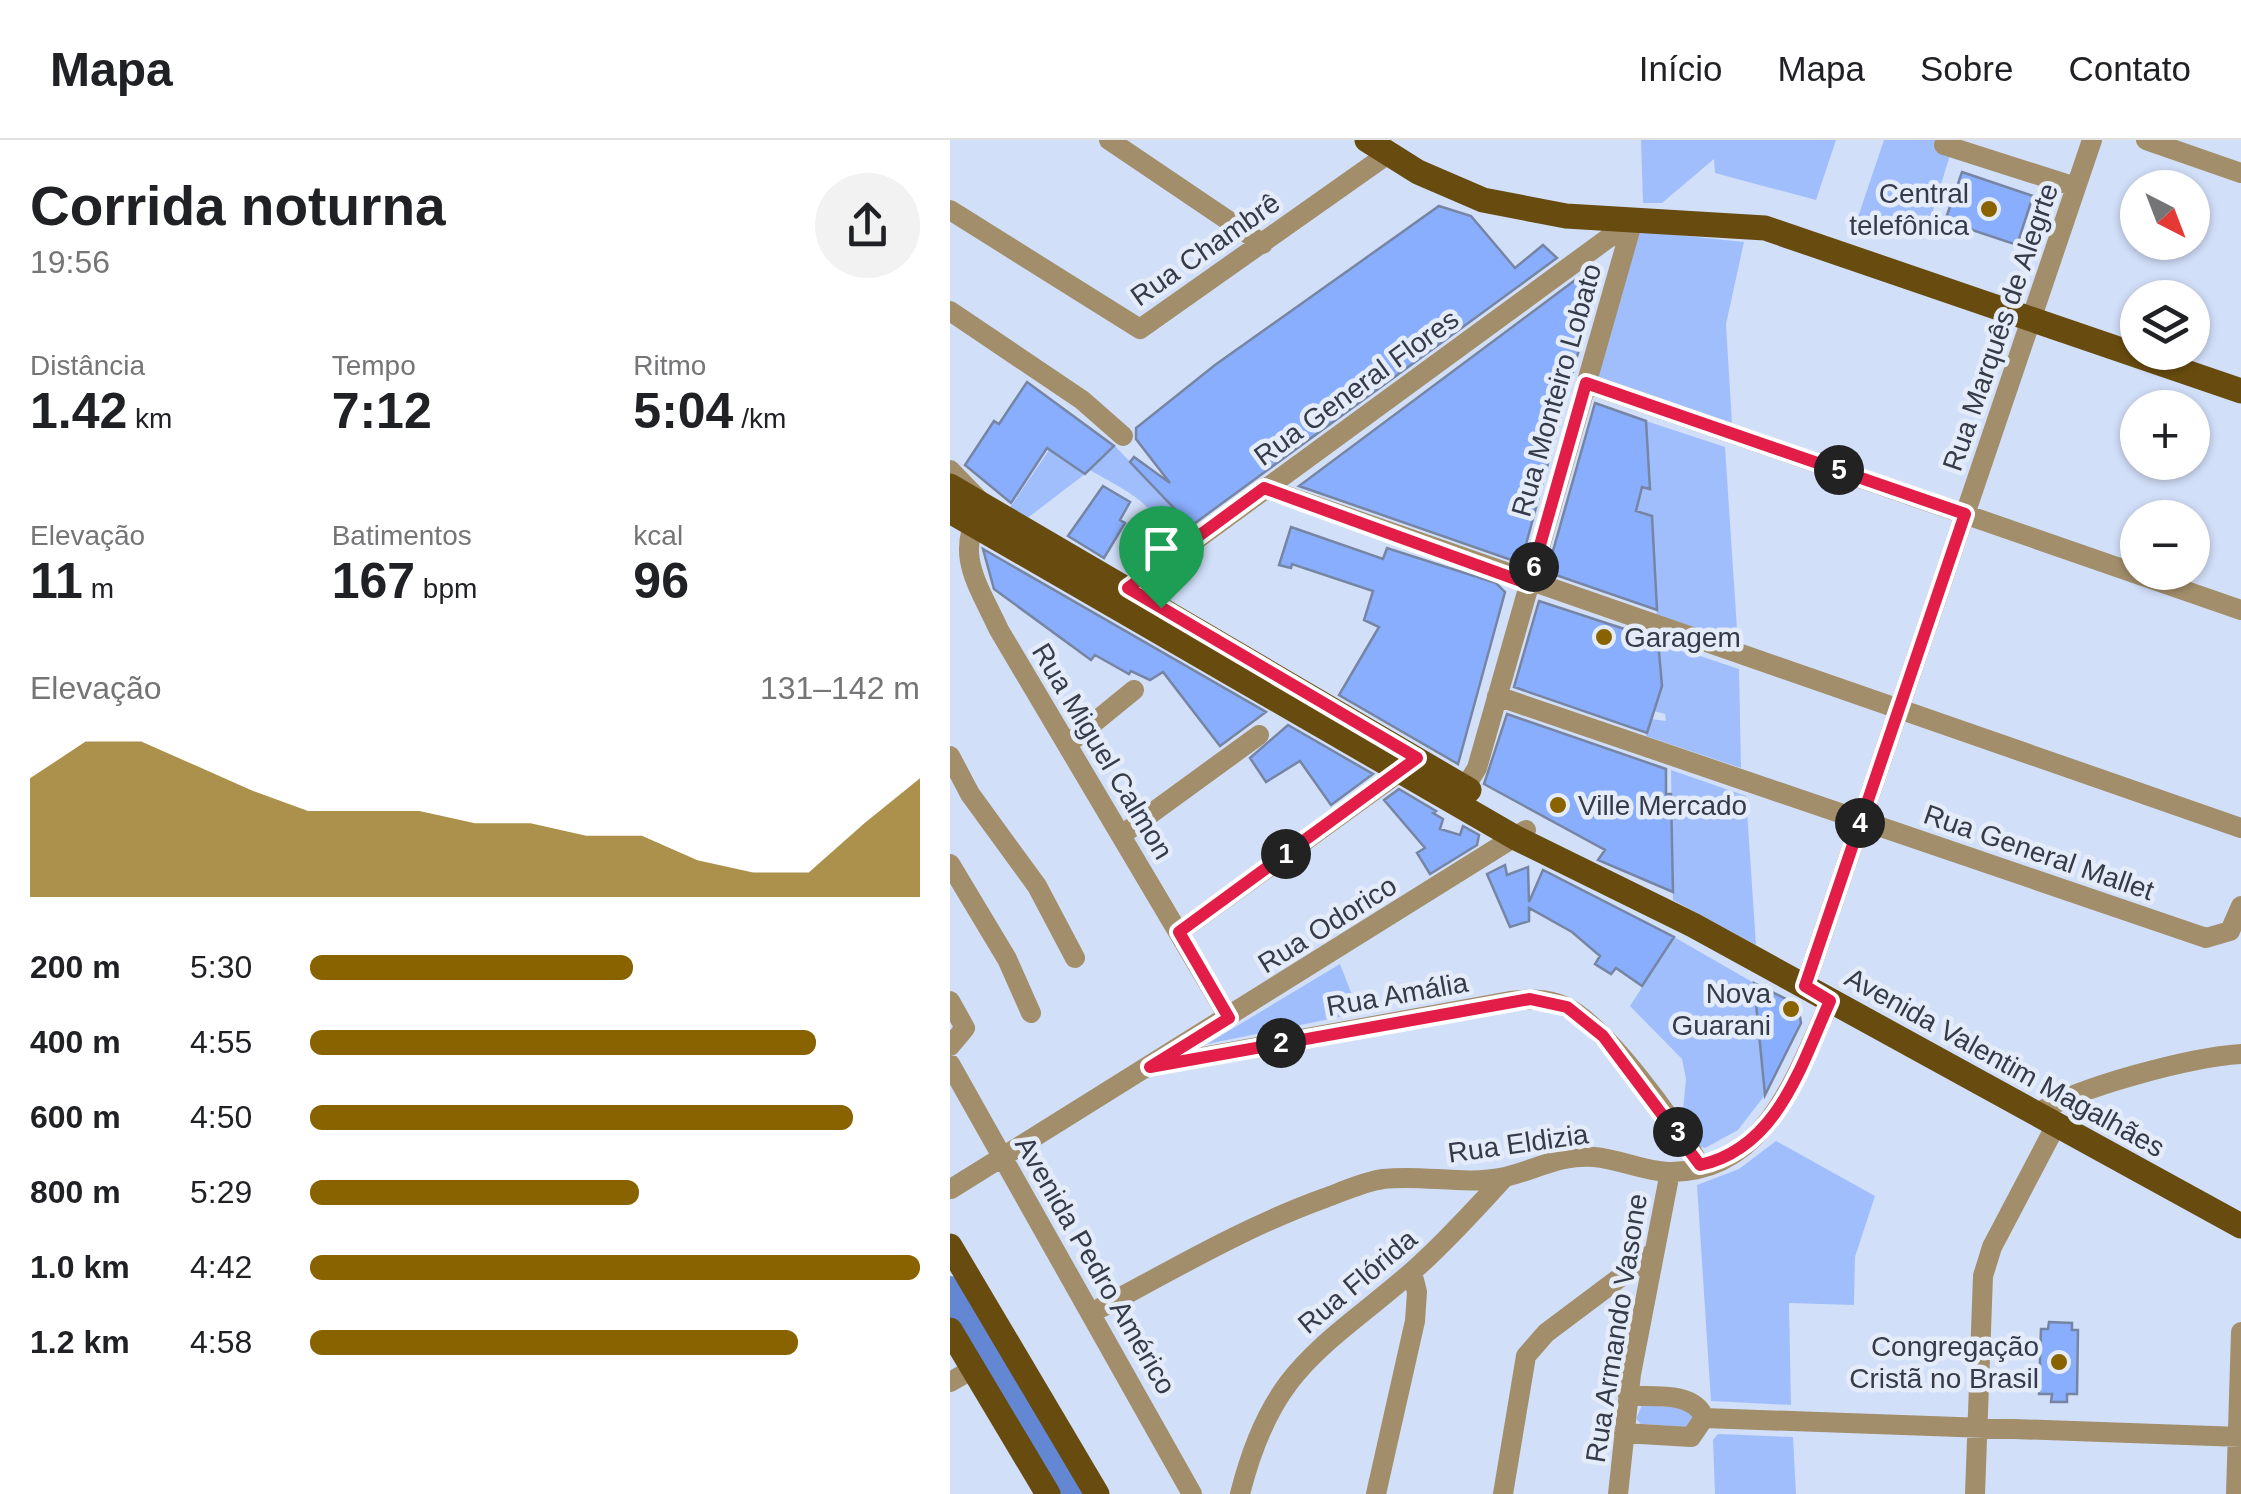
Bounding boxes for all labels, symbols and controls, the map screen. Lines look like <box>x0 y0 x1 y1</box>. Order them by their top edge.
text: Mapa <box>50 43 173 96</box>
text: Início <box>1639 49 1722 88</box>
text: Mapa <box>1777 49 1865 88</box>
text: Sobre <box>1920 49 2013 88</box>
text: Contato <box>2068 49 2191 88</box>
north arrow <box>2120 170 2210 260</box>
map controls <box>2120 170 2210 590</box>
button: share <box>815 173 920 278</box>
text: Corrida noturna <box>30 175 446 237</box>
place label: Central telefônica <box>1849 178 1969 241</box>
street label: Rua Marquês de Alegrte <box>1937 179 2064 475</box>
street label: Rua Chambrê <box>1125 187 1286 312</box>
marker: Central telefônica <box>1978 198 2000 220</box>
text: 19:56 <box>30 244 110 280</box>
street label: Rua Monteiro Lobato <box>1506 260 1607 520</box>
button: layers <box>2120 280 2210 370</box>
street label: Rua General Flores <box>1248 303 1464 472</box>
text: Distância <box>30 350 145 381</box>
text: Tempo <box>332 350 416 381</box>
text: Ritmo <box>633 350 706 381</box>
text: 1.42 <box>30 383 127 439</box>
text: 7:12 <box>332 383 432 439</box>
text: 5:04 <box>633 383 733 439</box>
button: + <box>2120 390 2210 480</box>
text: km <box>127 403 172 434</box>
text: /km <box>733 403 786 434</box>
pin: 5 <box>1814 445 1864 495</box>
text: 5 <box>1831 454 1847 485</box>
button: − <box>2120 500 2210 590</box>
pin <box>1119 506 1204 609</box>
text: Elevação <box>30 520 145 551</box>
text: Batimentos <box>332 520 472 551</box>
text: kcal <box>633 520 683 551</box>
icon: arrive <box>1134 521 1189 576</box>
pin: 6 <box>1509 542 1559 592</box>
text: 6 <box>1526 551 1542 582</box>
text: 11 <box>30 553 83 609</box>
text: 167 <box>332 553 415 609</box>
text: 96 <box>633 553 689 609</box>
text: m <box>83 573 114 604</box>
text: bpm <box>415 573 477 604</box>
place label: Garagem <box>1624 622 1741 653</box>
marker: Garagem <box>1593 626 1615 648</box>
street label: Rua Miguel Calmon <box>1026 638 1179 865</box>
text: Elevação <box>30 670 162 706</box>
text: 131–142 m <box>760 670 920 706</box>
place label: Ville Mercado <box>1578 790 1747 821</box>
marker: Ville Mercado <box>1547 794 1569 816</box>
pin: 4 <box>1835 798 1885 848</box>
street label: Rua General Mallet <box>1920 799 2158 906</box>
text: 4 <box>1852 807 1868 838</box>
pin: 1 <box>1261 829 1311 879</box>
text: 1 <box>1278 838 1294 869</box>
street label: Rua Odorico <box>1252 870 1402 979</box>
text: 200 m <box>30 949 121 985</box>
text: 5:30 <box>190 949 252 985</box>
street label: Avenida Valentim Magalhães <box>1840 962 2170 1163</box>
street label: Rua Amália <box>1324 967 1471 1022</box>
place label: Nova Guarani <box>1671 978 1771 1041</box>
marker: Nova Guarani <box>1780 998 1802 1020</box>
pin: 2 <box>1256 1018 1306 1068</box>
text: 400 m <box>30 1024 121 1060</box>
text: 4:55 <box>190 1024 252 1060</box>
text: 2 <box>1273 1027 1289 1058</box>
text: 600 m <box>30 1099 121 1135</box>
text: 4:50 <box>190 1099 252 1135</box>
pin: 3 <box>1653 1107 1703 1157</box>
text: 3 <box>1670 1116 1686 1147</box>
street label: Rua Eldizia <box>1446 1118 1591 1169</box>
street label: Avenida Pedro Américo <box>1009 1131 1182 1399</box>
text: 800 m <box>30 1174 121 1210</box>
text: 5:29 <box>190 1174 252 1210</box>
street label: Rua Armando Vasone <box>1580 1191 1653 1465</box>
street label: Rua Flórida <box>1292 1223 1423 1340</box>
text: 1.0 km <box>30 1249 130 1285</box>
text: 4:42 <box>190 1249 252 1285</box>
text: 1.2 km <box>30 1324 130 1360</box>
text: 4:58 <box>190 1324 252 1360</box>
place label: Congregação Cristã no Brasil <box>1849 1331 2039 1394</box>
marker: Congregação Cristã no Brasil <box>2048 1351 2070 1373</box>

